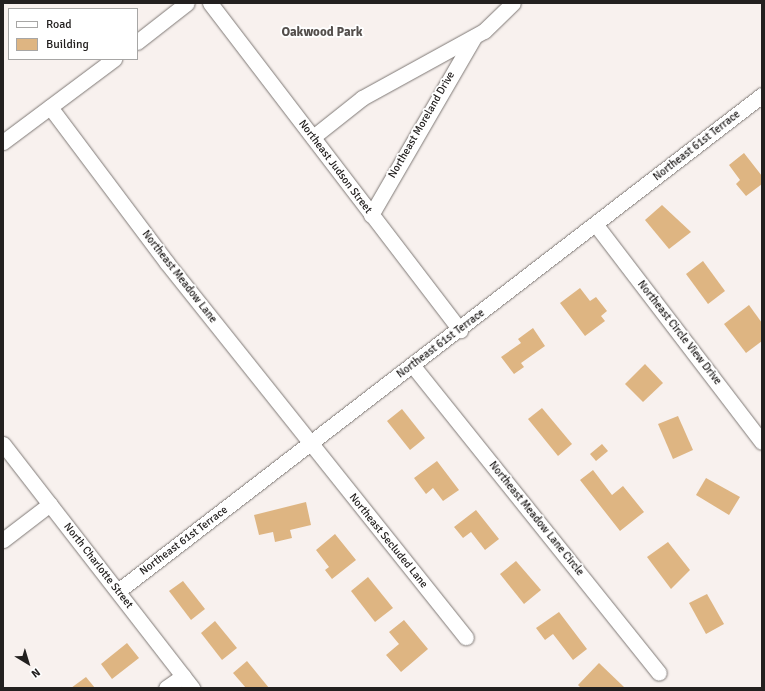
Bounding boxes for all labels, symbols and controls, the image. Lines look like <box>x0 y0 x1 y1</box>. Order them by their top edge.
legend <box>8 8 138 60</box>
text: Road <box>46 17 72 32</box>
district label: Oakwood Park <box>281 24 363 40</box>
text: Building <box>46 37 89 52</box>
street label: Northeast Moreland Drive <box>386 69 458 181</box>
street label: Northeast 61st Terrace <box>651 108 743 184</box>
street label: Northeast Judson Street <box>295 118 375 216</box>
street label: Northeast Meadow Lane <box>139 228 219 326</box>
street label: Northeast Circle View Drive <box>634 278 724 388</box>
street label: Northeast 61st Terrace <box>394 307 488 381</box>
street label: Northeast Meadow Lane Circle <box>486 459 586 579</box>
street label: Northeast Secluded Lane <box>346 491 430 591</box>
street label: Northeast 61st Terrace <box>137 504 231 578</box>
street label: North Charlotte Street <box>61 521 135 611</box>
north arrow <box>8 643 48 683</box>
text: N <box>29 665 43 680</box>

